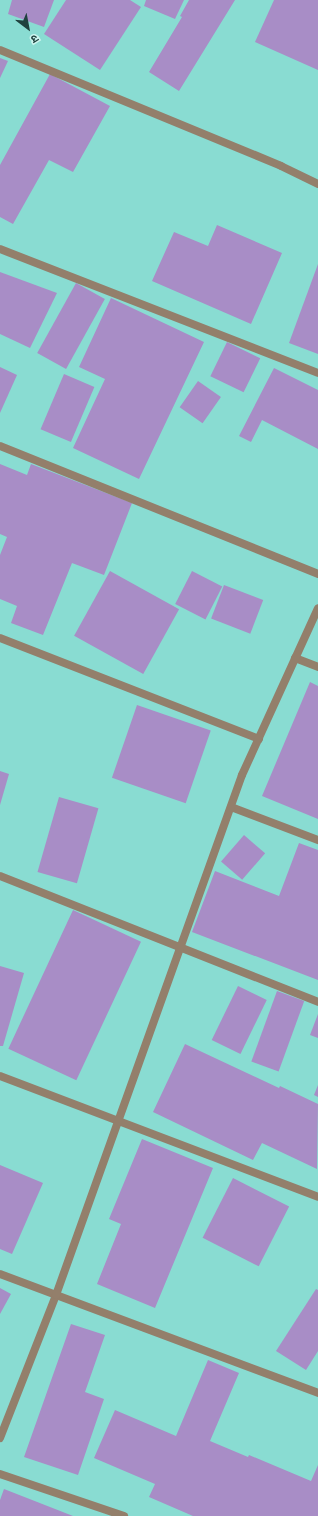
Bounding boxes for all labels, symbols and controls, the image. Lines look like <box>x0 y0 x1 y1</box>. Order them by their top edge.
north arrow <box>8 8 48 48</box>
text: उ <box>28 31 41 46</box>

